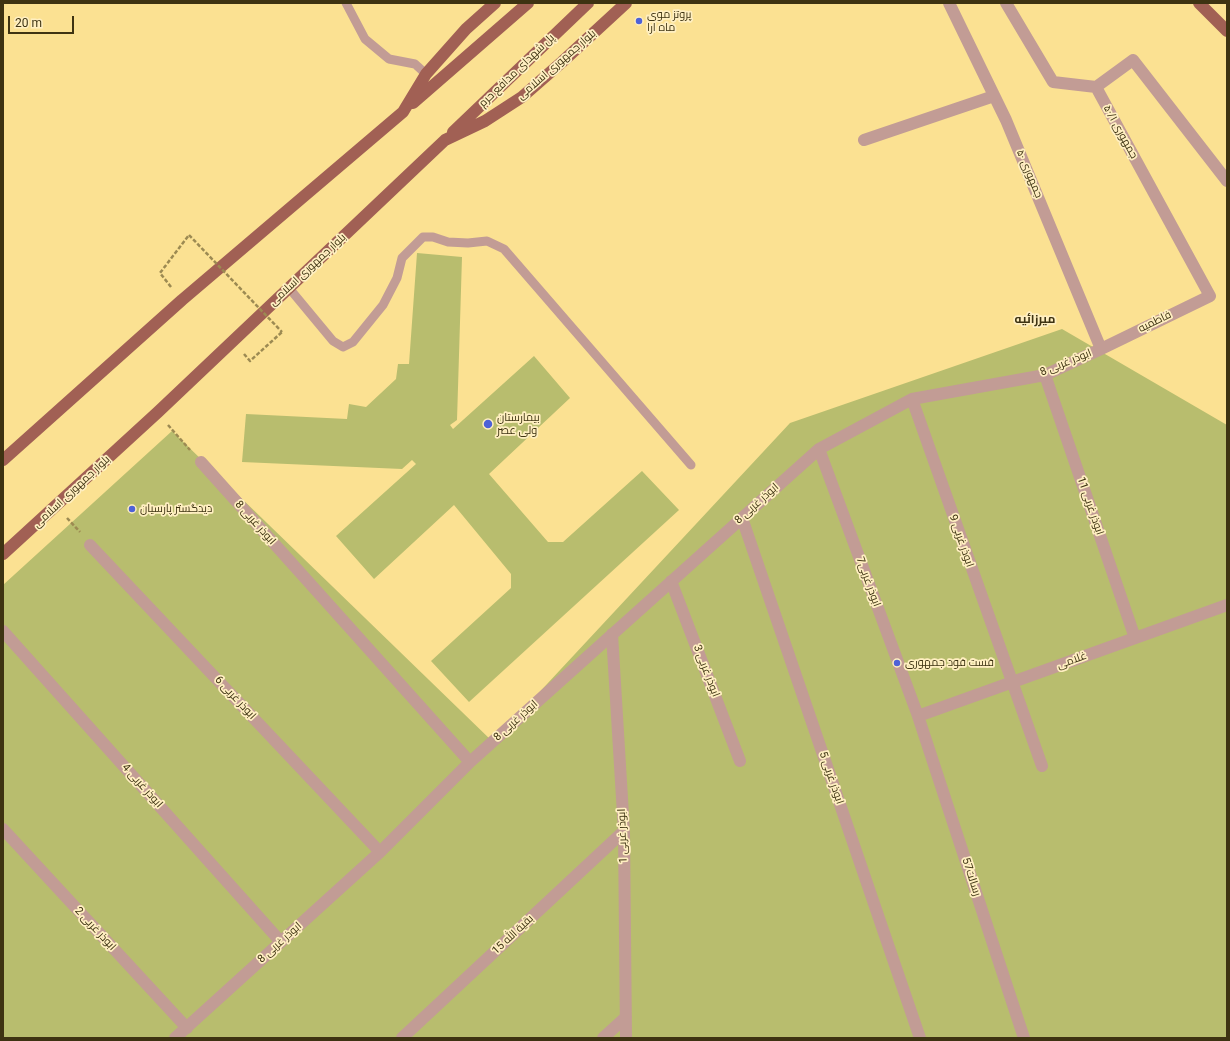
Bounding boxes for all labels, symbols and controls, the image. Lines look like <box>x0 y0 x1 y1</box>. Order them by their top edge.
scale bar <box>10 8 76 34</box>
place label: پروتز موی ماه ارا <box>647 8 691 34</box>
text: 20 m <box>15 16 42 30</box>
marker: پروتز موی ماه ارا <box>634 16 644 26</box>
street label: بلوار جمهوری اسلامی <box>515 27 599 103</box>
street label: پل شهدای مدافع حرم <box>477 32 557 110</box>
street label: جمهوری ۵۰/۱ <box>1100 103 1140 161</box>
street label: جمهوری ۵۰ <box>1013 148 1045 200</box>
street label: بلوار جمهوری اسلامی <box>267 231 349 309</box>
street label: فاطمیه <box>1136 308 1174 336</box>
district label: میرزائیه <box>1014 313 1056 327</box>
street label: ابوذر غربی 8 <box>1038 347 1094 379</box>
place label: بیمارستان ولی عصر <box>497 411 540 437</box>
marker: بیمارستان ولی عصر <box>482 418 494 430</box>
street label: بلوار جمهوری اسلامی <box>31 453 113 531</box>
street label: ابوذر غربی 11 <box>1074 475 1106 537</box>
street label: ابوذر غربی 8 <box>732 481 782 527</box>
street label: ابوذر غربی 8 <box>232 498 278 548</box>
place label: دیدگستر پارسیان <box>140 502 212 516</box>
marker: دیدگستر پارسیان <box>127 504 137 514</box>
street label: ابوذر غربی 9 <box>946 513 976 569</box>
street label: ابوذر غربی7 <box>853 555 883 609</box>
street label: ابوذر غربی 3 <box>690 643 722 699</box>
street label: غلامی <box>1055 650 1089 672</box>
place label: فست فود جمهوری <box>905 656 994 670</box>
marker: فست فود جمهوری <box>892 658 902 668</box>
street label: ابوذر غربی 6 <box>212 674 258 722</box>
street label: ابوذر غربی 8 <box>491 698 541 744</box>
street label: ابوذر غربی 5 <box>816 750 846 806</box>
street label: ابوذر غربی 4 <box>119 761 165 811</box>
street label: ابوذر غربی 1 <box>615 809 631 863</box>
street label: رسالت57 <box>959 856 983 898</box>
street label: ابوذر غربی 2 <box>72 905 118 953</box>
street label: بقیة الله 15 <box>490 912 536 958</box>
street label: ابوذر غربی 8 <box>255 920 305 966</box>

